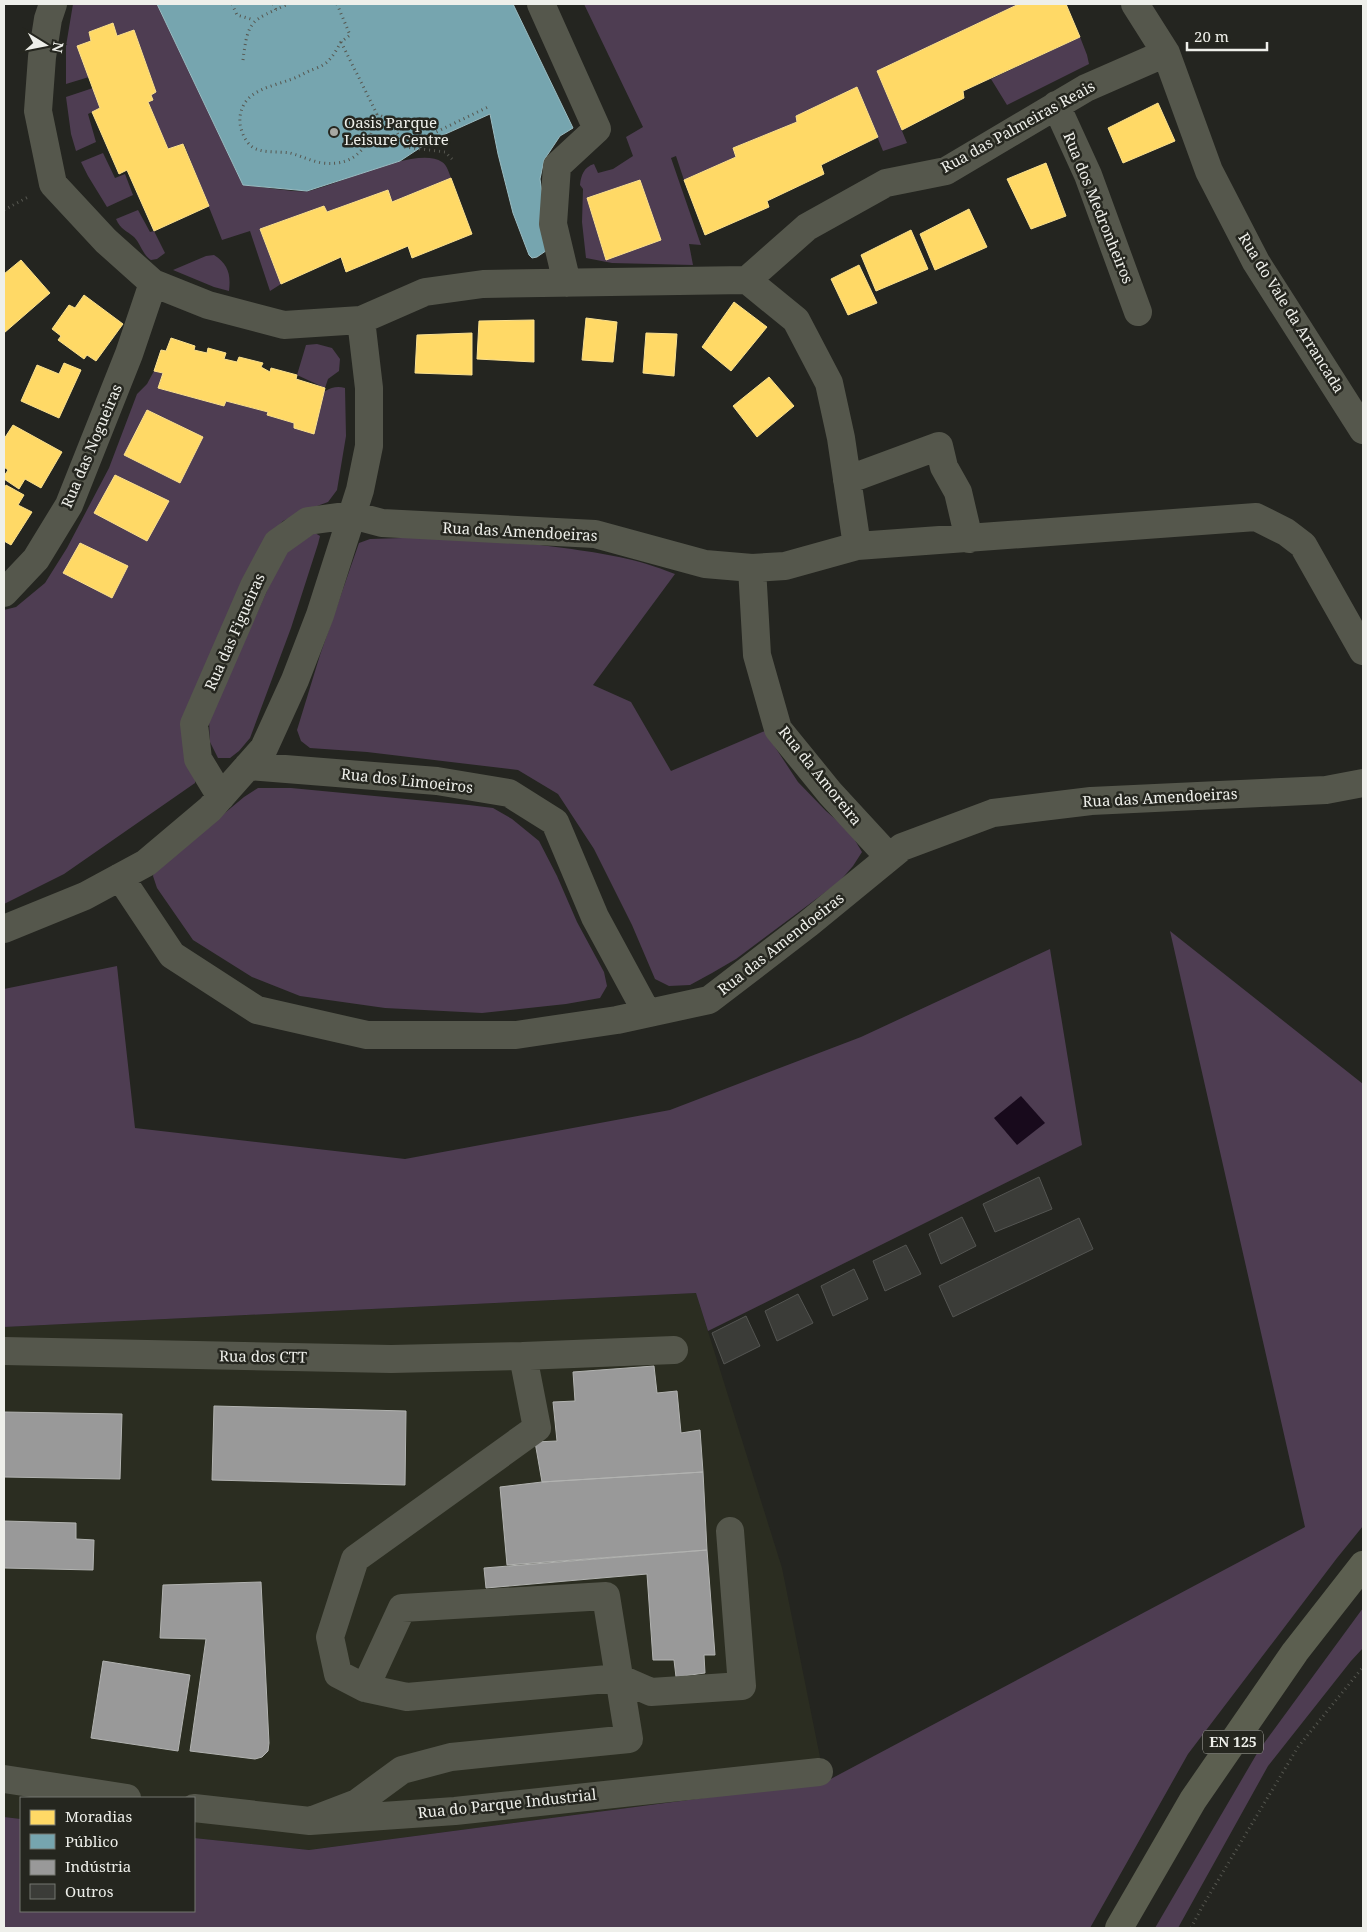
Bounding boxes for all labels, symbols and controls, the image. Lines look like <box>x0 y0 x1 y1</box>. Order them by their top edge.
north arrow <box>20 20 70 70</box>
scale bar <box>1187 20 1267 52</box>
text: 20 m <box>1194 26 1229 46</box>
text: N <box>48 40 69 54</box>
street label: Rua das Palmeiras Reais <box>937 75 1098 177</box>
place label: Oasis Parque Leisure Centre <box>344 112 449 149</box>
marker: Oasis Parque Leisure Centre <box>328 126 340 138</box>
street label: Rua dos Medronheiros <box>1059 129 1139 287</box>
street label: Rua do Vale da Arrancada <box>1234 229 1349 396</box>
street label: Rua das Nogueiras <box>56 380 126 511</box>
street label: Rua das Amendoeiras <box>442 517 598 545</box>
street label: Rua das Figueiras <box>199 570 269 693</box>
street label: Rua da Amoreira <box>775 722 867 829</box>
street label: Rua dos Limoeiros <box>340 763 474 797</box>
street label: Rua das Amendoeiras <box>1082 783 1238 811</box>
street label: Rua das Amendoeiras <box>713 887 848 999</box>
street label: Rua dos CTT <box>219 1345 307 1367</box>
road number: EN 125 <box>1203 1730 1263 1754</box>
street label: Rua do Parque Industrial <box>417 1784 598 1822</box>
legend <box>20 1797 195 1912</box>
text: Moradias <box>65 1806 132 1826</box>
text: Público <box>65 1831 118 1851</box>
text: Indústria <box>65 1856 131 1876</box>
text: Outros <box>65 1881 114 1901</box>

